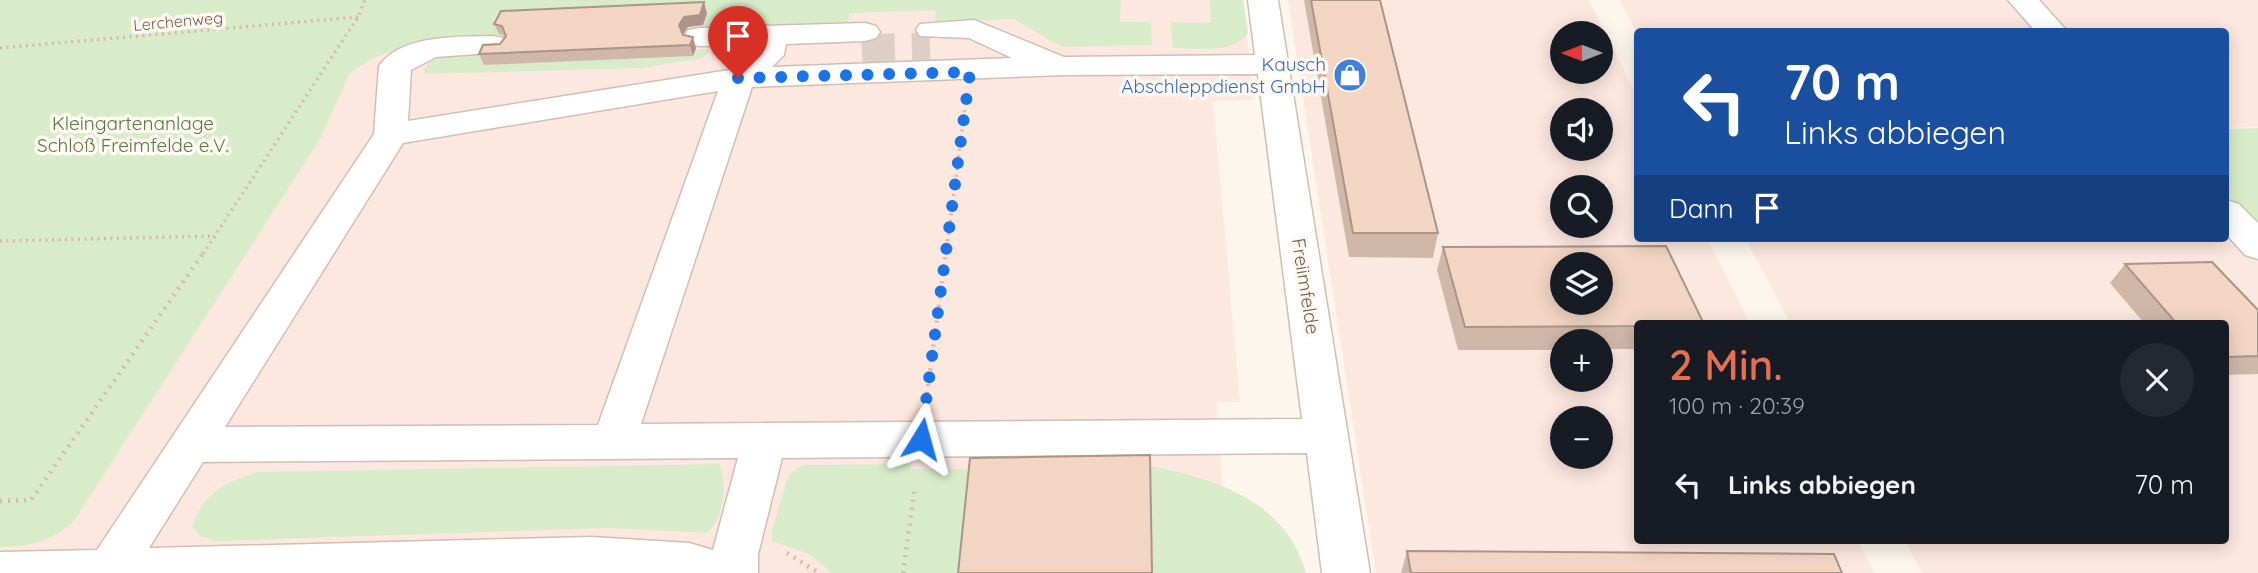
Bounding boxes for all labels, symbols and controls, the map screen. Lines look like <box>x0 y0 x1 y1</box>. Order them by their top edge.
pin <box>708 6 768 78</box>
street label: Lerchenweg <box>132 7 224 35</box>
icon: arrive <box>719 17 757 55</box>
north arrow <box>1550 21 1614 84</box>
map controls <box>1550 21 1613 469</box>
text: 70 m <box>1784 51 1900 112</box>
place label: Kausch Abschleppdienst GmbH <box>1121 52 1326 98</box>
shop icon: Kausch Abschleppdienst GmbH <box>1331 56 1369 94</box>
icon: left <box>1669 56 1760 147</box>
button: sound <box>1550 98 1613 161</box>
park label: Kleingartenanlage Schloß Freimfelde e.V. <box>37 111 229 157</box>
text: Links abbiegen <box>1784 112 2006 152</box>
button: search <box>1550 175 1613 238</box>
icon: arrive <box>1748 189 1786 227</box>
text: Dann <box>1669 192 1734 225</box>
street label: Freiimfelde <box>1287 236 1325 336</box>
button: layers <box>1550 252 1613 315</box>
button: + <box>1550 329 1613 392</box>
text: 2 Min. <box>1669 338 1783 391</box>
button: close <box>2120 343 2194 417</box>
text: 100 m · 20:39 <box>1669 391 1805 420</box>
position arrow <box>884 402 958 476</box>
button: − <box>1550 406 1613 469</box>
icon: left <box>1669 466 1707 504</box>
text: Links abbiegen <box>1728 468 1916 501</box>
text: 70 m <box>2134 468 2194 501</box>

